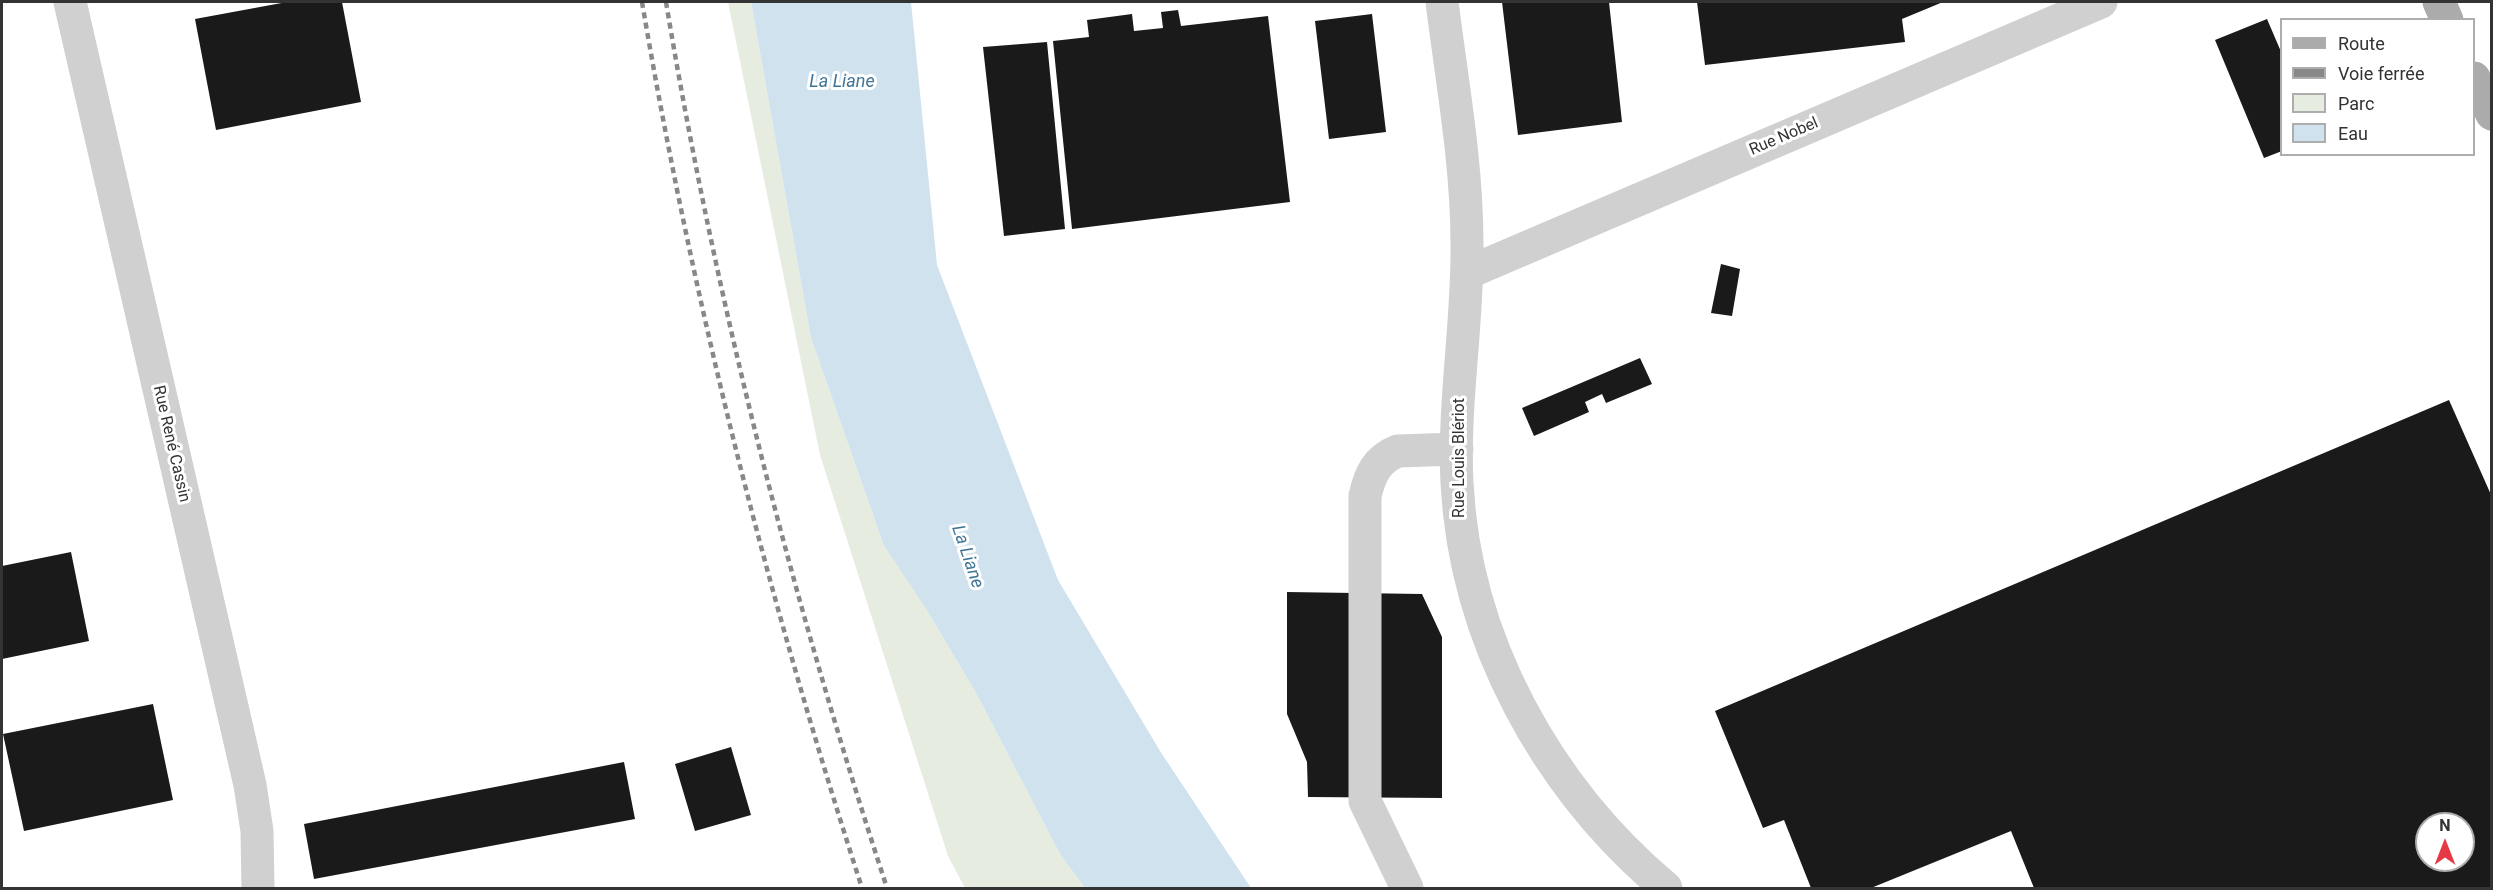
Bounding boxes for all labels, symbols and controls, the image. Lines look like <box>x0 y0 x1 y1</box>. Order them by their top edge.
legend <box>2280 18 2475 156</box>
text: Route <box>2338 33 2385 54</box>
text: Voie ferrée <box>2338 63 2424 84</box>
water label: La Liane <box>809 71 875 93</box>
text: Parc <box>2338 93 2374 114</box>
street label: Rue Nobel <box>1747 114 1821 160</box>
text: Eau <box>2338 123 2368 144</box>
street label: Rue René Cassin <box>148 384 194 504</box>
street label: Rue Louis Blériot <box>1450 398 1470 518</box>
water label: La Liane <box>946 523 988 591</box>
north arrow <box>2415 812 2475 872</box>
text: N <box>2439 816 2451 835</box>

